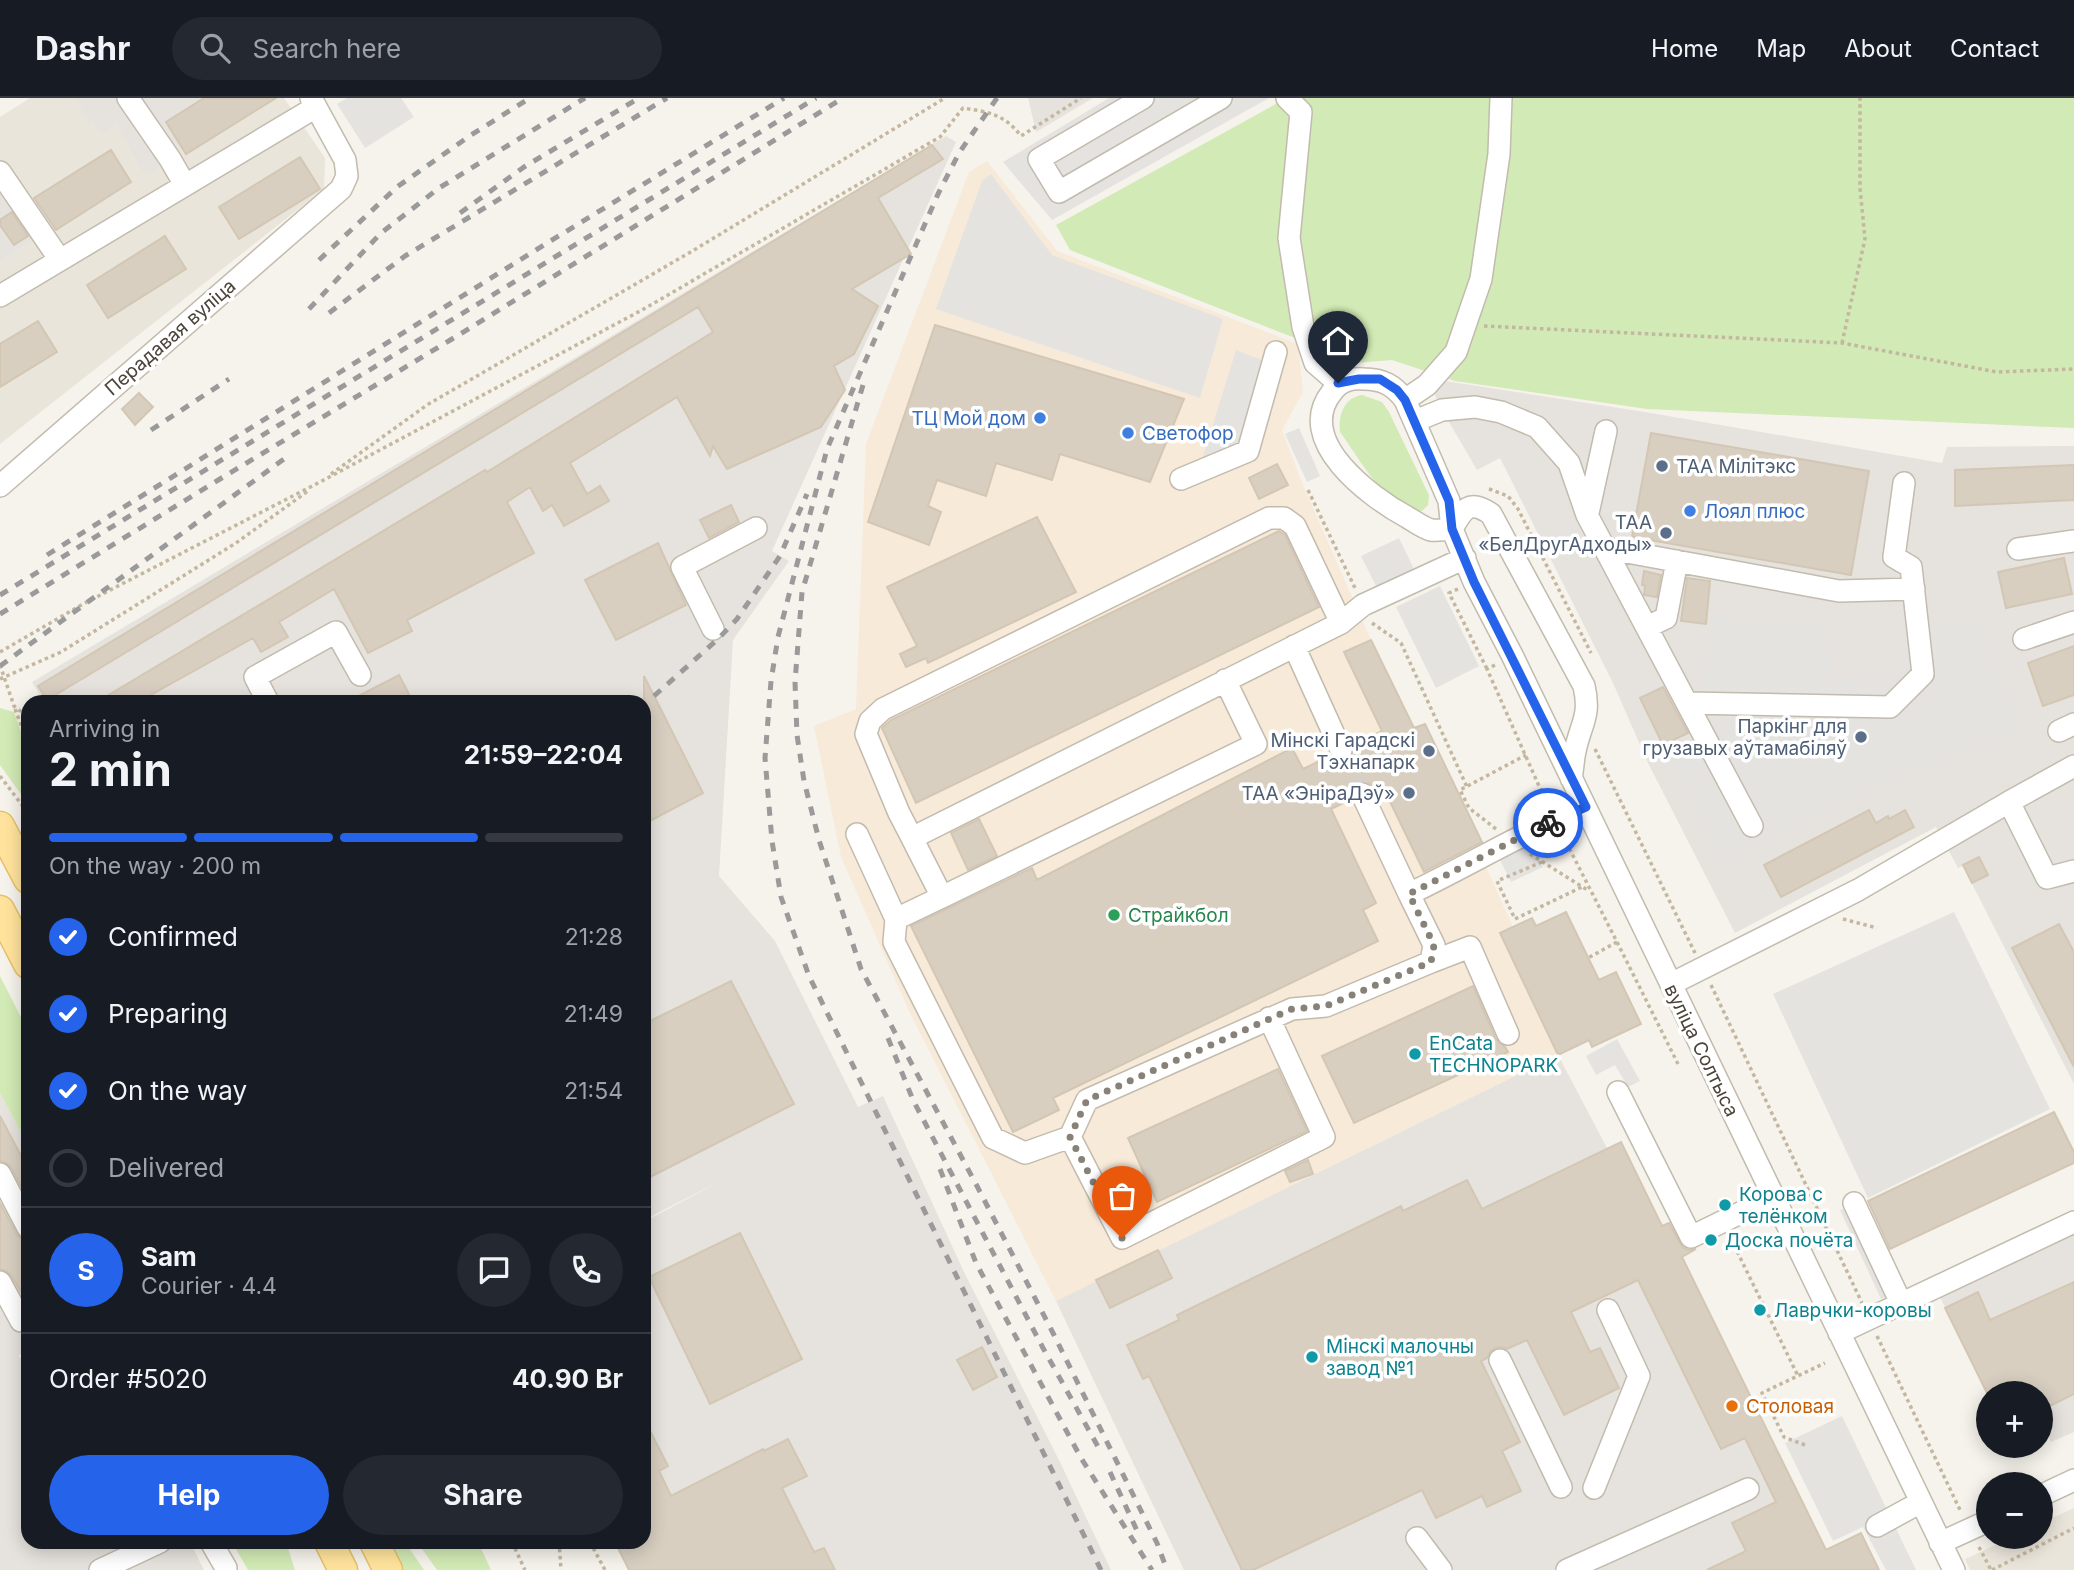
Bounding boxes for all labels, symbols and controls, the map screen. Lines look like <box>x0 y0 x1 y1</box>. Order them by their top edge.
search box <box>172 17 662 80</box>
text: Dashr <box>35 28 130 68</box>
icon: search <box>196 29 234 67</box>
text: Search here <box>252 33 401 64</box>
text: Home <box>1651 34 1718 63</box>
text: Map <box>1756 34 1806 63</box>
text: About <box>1844 34 1912 63</box>
text: Contact <box>1950 34 2039 63</box>
street label: Перадавая вуліца <box>100 274 240 400</box>
pin <box>1308 311 1368 383</box>
icon: home <box>1319 322 1357 360</box>
place label: ТЦ Мой дом <box>912 407 1026 430</box>
marker: ТЦ Мой дом <box>1032 410 1048 426</box>
place label: Светофор <box>1142 422 1234 445</box>
marker: Светофор <box>1120 425 1136 441</box>
place label: ТАА Мілітэкс <box>1676 455 1796 478</box>
marker: ТАА Мілітэкс <box>1654 458 1670 474</box>
place label: Лоял плюс <box>1704 500 1805 523</box>
marker: Лоял плюс <box>1682 503 1698 519</box>
place label: ТАА «БелДругАдходы» <box>1478 511 1652 556</box>
marker: ТАА «БелДругАдходы» <box>1658 525 1674 541</box>
text: Arriving in <box>49 715 160 743</box>
place label: Паркінг для грузавых аўтамабіляў <box>1642 715 1847 760</box>
place label: Мінскі Гарадскі Тэхнапарк <box>1270 729 1416 774</box>
marker: Паркінг для грузавых аўтамабіляў <box>1853 729 1869 745</box>
text: 21:59–22:04 <box>464 739 623 770</box>
text: 2 min <box>49 741 172 797</box>
marker: Мінскі Гарадскі Тэхнапарк <box>1421 743 1437 759</box>
place label: ТАА «ЭніраДэў» <box>1242 782 1395 805</box>
marker: ТАА «ЭніраДэў» <box>1401 785 1417 801</box>
courier <box>1513 788 1583 858</box>
icon: bike <box>1529 804 1567 842</box>
text: On the way · 200 m <box>49 852 261 880</box>
place label: Страйкбол <box>1128 904 1229 927</box>
marker: Страйкбол <box>1106 907 1122 923</box>
icon: check <box>49 918 87 956</box>
text: Confirmed <box>108 921 238 952</box>
text: 21:28 <box>565 923 623 951</box>
street label: вуліца Солтыса <box>1660 980 1744 1120</box>
icon: check <box>49 995 87 1033</box>
text: Preparing <box>108 998 228 1029</box>
text: 21:49 <box>564 1000 623 1028</box>
place label: EnCata TECHNOPARK <box>1429 1032 1559 1077</box>
marker: EnCata TECHNOPARK <box>1407 1046 1423 1062</box>
icon: check <box>49 1072 87 1110</box>
text: On the way <box>108 1075 247 1106</box>
text: 21:54 <box>564 1077 623 1105</box>
text: Delivered <box>108 1152 224 1183</box>
pin <box>1092 1166 1152 1238</box>
icon: bag <box>1103 1177 1141 1215</box>
place label: Корова с телёнком <box>1739 1183 1828 1228</box>
marker: Корова с телёнком <box>1717 1197 1733 1213</box>
place label: Доска почёта <box>1725 1229 1853 1252</box>
marker: Доска почёта <box>1703 1232 1719 1248</box>
button: chat <box>457 1233 531 1307</box>
button: phone <box>549 1233 623 1307</box>
text: Sam <box>141 1241 197 1272</box>
text: S <box>77 1255 95 1286</box>
text: Courier · 4.4 <box>141 1272 277 1300</box>
place label: Лаврчки-коровы <box>1774 1299 1932 1322</box>
marker: Лаврчки-коровы <box>1752 1302 1768 1318</box>
place label: Мінскі малочны завод №1 <box>1326 1335 1474 1380</box>
marker: Мінскі малочны завод №1 <box>1304 1349 1320 1365</box>
text: Order #5020 <box>49 1363 207 1394</box>
text: 40.90 Br <box>512 1363 623 1394</box>
map controls <box>1976 1381 2053 1549</box>
button: + <box>1976 1381 2053 1458</box>
place label: Столовая <box>1746 1395 1834 1418</box>
marker: Столовая <box>1724 1398 1740 1414</box>
button: Help <box>49 1455 329 1535</box>
button: Share <box>343 1455 623 1535</box>
button: − <box>1976 1472 2053 1549</box>

